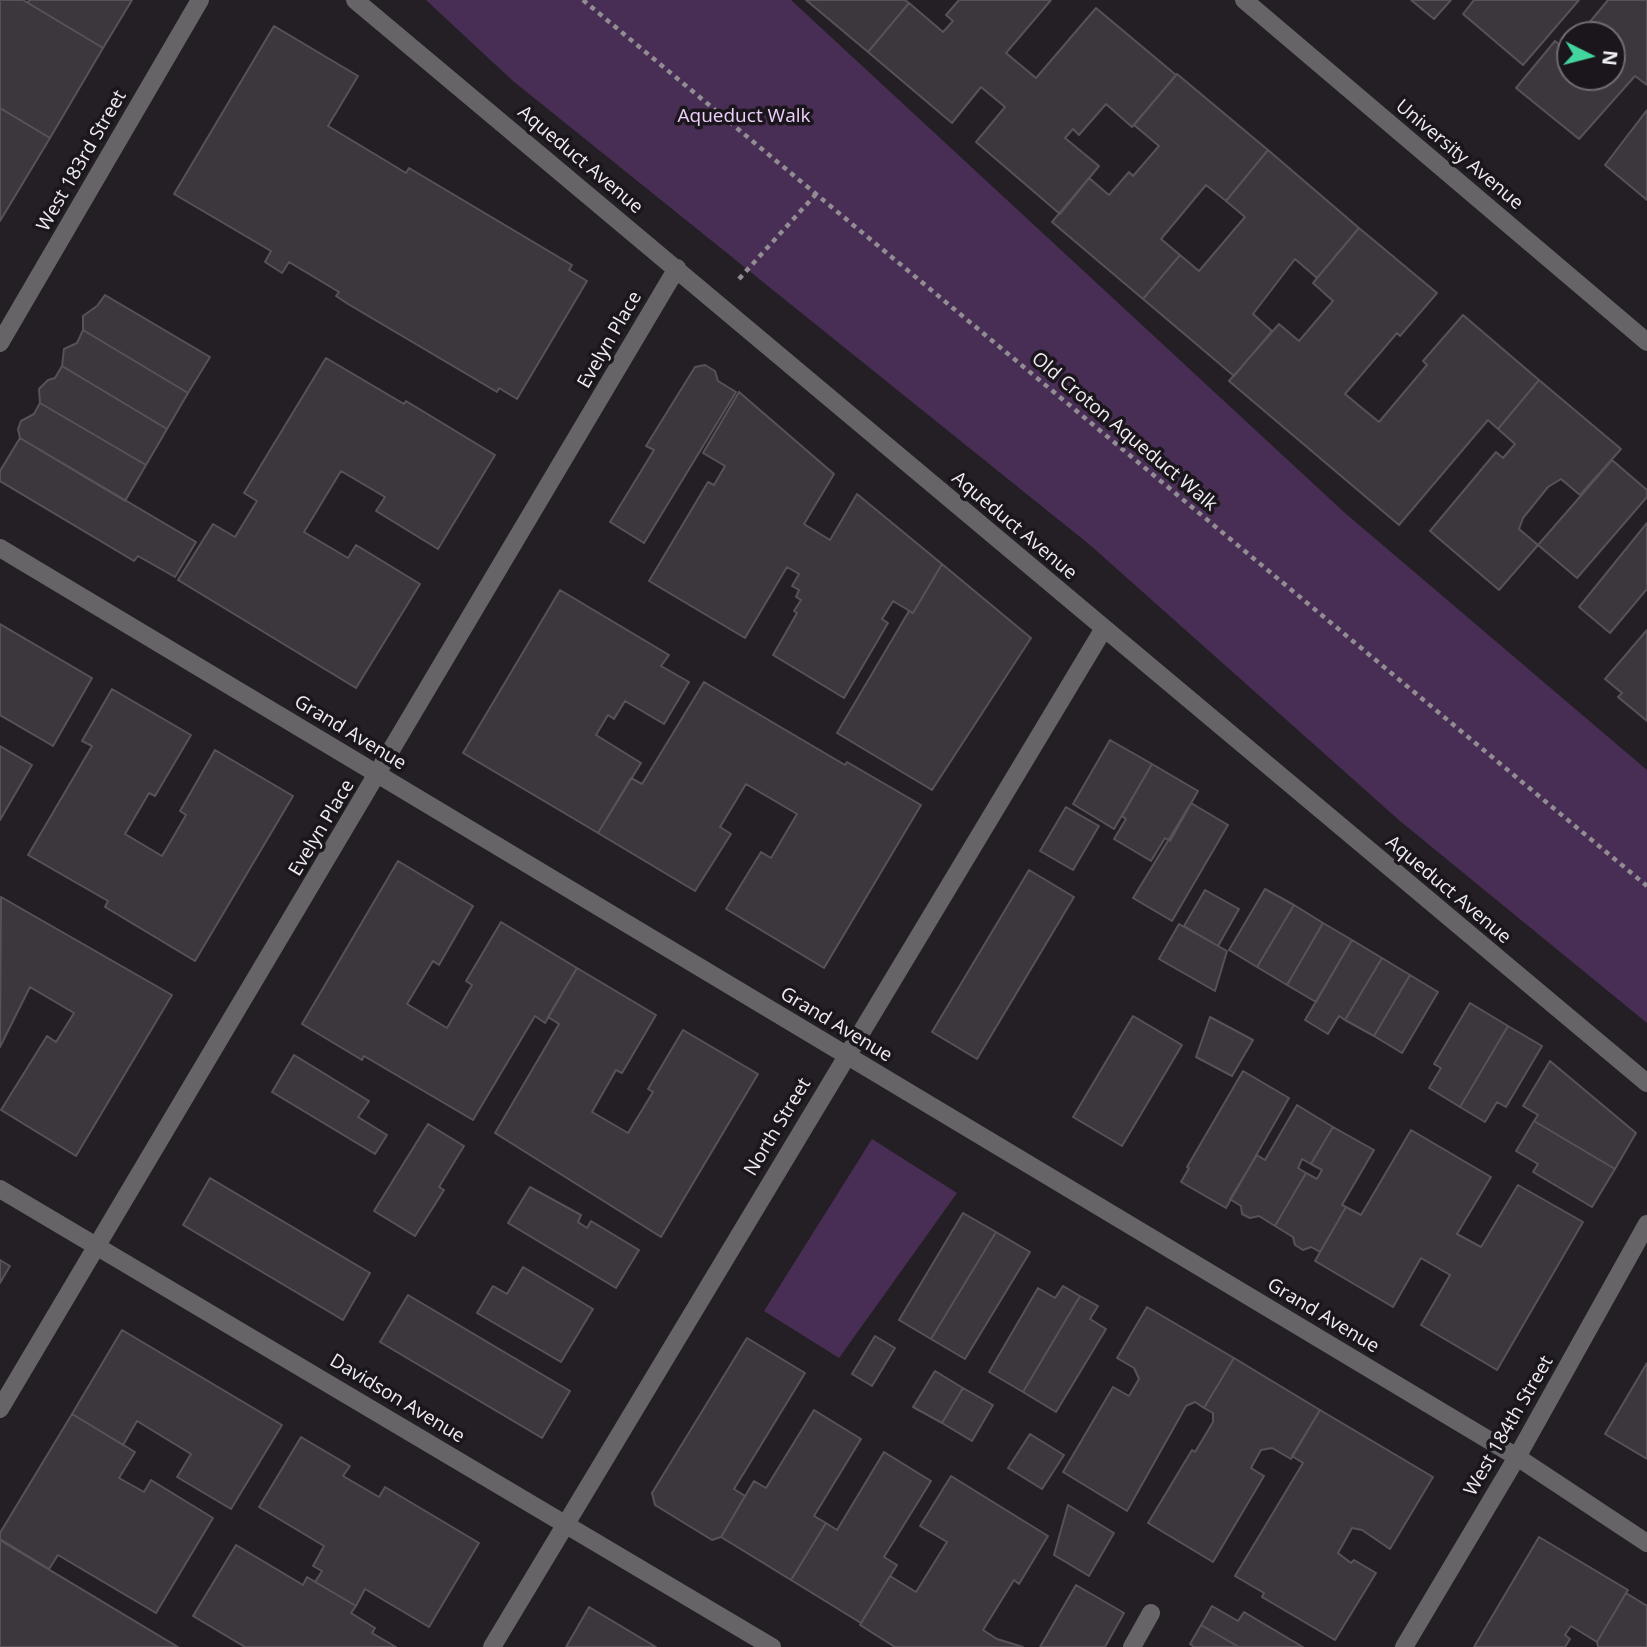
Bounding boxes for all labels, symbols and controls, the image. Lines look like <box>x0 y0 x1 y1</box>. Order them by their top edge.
north arrow <box>1556 21 1626 91</box>
text: N <box>1596 49 1624 67</box>
street label: West 183rd Street <box>32 86 132 236</box>
street label: University Avenue <box>1391 95 1527 215</box>
street label: Aqueduct Avenue <box>513 101 647 219</box>
park label: Aqueduct Walk <box>678 106 810 128</box>
street label: Evelyn Place <box>573 287 647 393</box>
street label: Old Croton Aqueduct Walk <box>1027 348 1221 516</box>
street label: Aqueduct Avenue <box>947 467 1081 585</box>
street label: Grand Avenue <box>290 691 410 775</box>
street label: Evelyn Place <box>284 776 360 880</box>
street label: Aqueduct Avenue <box>1381 831 1515 949</box>
street label: Grand Avenue <box>776 983 896 1067</box>
street label: North Street <box>740 1074 816 1180</box>
street label: Grand Avenue <box>1263 1274 1383 1358</box>
street label: Davidson Avenue <box>325 1350 469 1448</box>
street label: West 184th Street <box>1460 1352 1558 1500</box>

